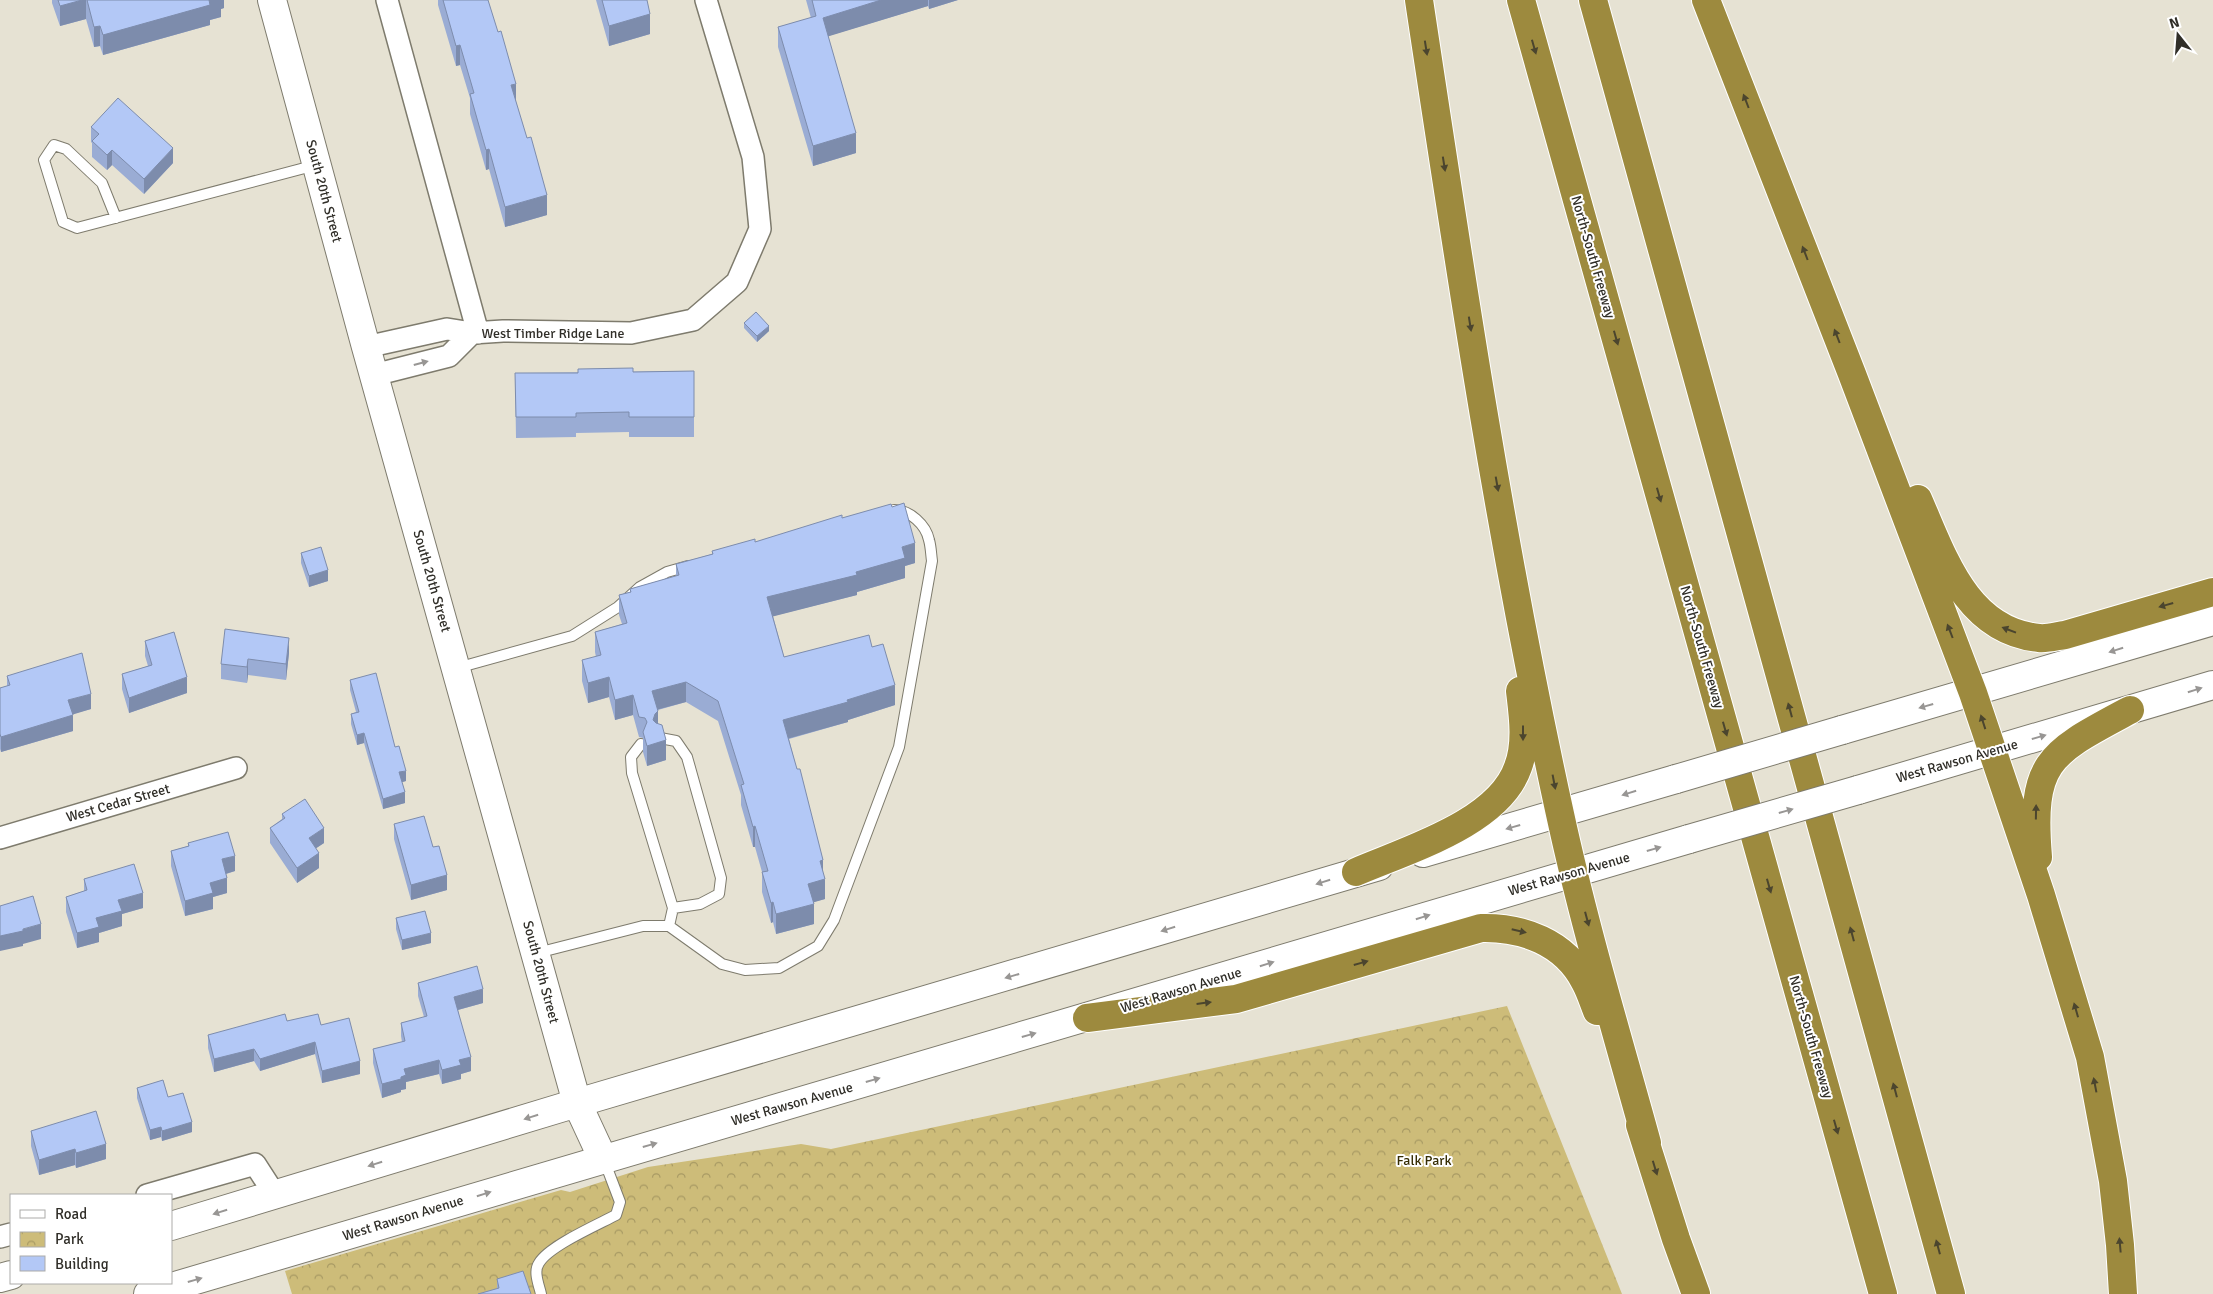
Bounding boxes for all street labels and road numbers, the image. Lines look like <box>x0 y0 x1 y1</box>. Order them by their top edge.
street label: South 20th Street <box>302 138 346 244</box>
street label: North-South Freeway <box>1567 194 1619 321</box>
street label: West Timber Ridge Lane <box>482 325 624 342</box>
street label: South 20th Street <box>409 528 455 634</box>
street label: North-South Freeway <box>1676 584 1728 711</box>
street label: West Rawson Avenue <box>1894 735 2020 787</box>
street label: West Cedar Street <box>64 780 172 826</box>
street label: West Rawson Avenue <box>1506 848 1632 900</box>
street label: South 20th Street <box>519 919 563 1025</box>
street label: West Rawson Avenue <box>1118 963 1244 1017</box>
street label: North-South Freeway <box>1785 974 1837 1101</box>
street label: West Rawson Avenue <box>729 1078 855 1130</box>
street label: West Rawson Avenue <box>340 1191 466 1245</box>

